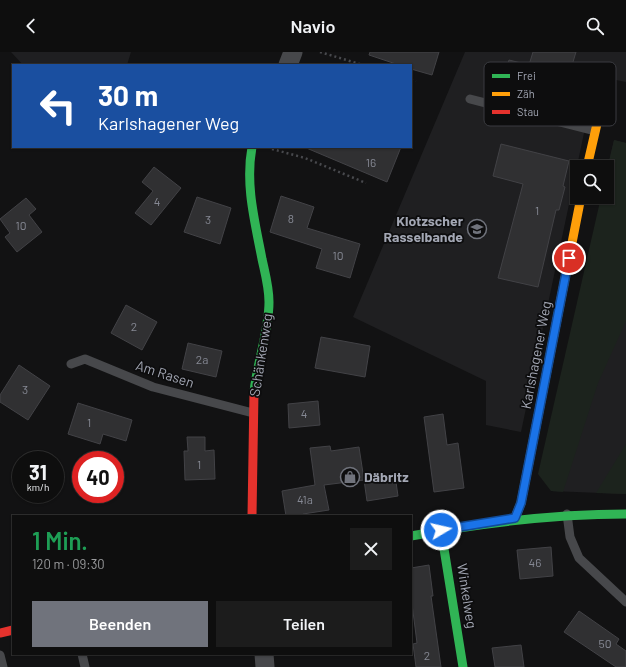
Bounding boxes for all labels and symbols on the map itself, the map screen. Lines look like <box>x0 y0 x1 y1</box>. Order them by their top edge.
legend <box>484 62 616 126</box>
text: Frei <box>517 69 536 82</box>
text: Zäh <box>517 87 535 100</box>
text: Stau <box>517 105 539 118</box>
house number: 16 <box>366 155 376 169</box>
house number: 4 <box>154 194 160 208</box>
house number: 1 <box>535 203 539 217</box>
house number: 8 <box>288 211 294 225</box>
house number: 3 <box>205 212 211 226</box>
place label: Klotzscher Rasselbande <box>383 212 464 245</box>
house number: 10 <box>16 218 26 232</box>
school or university icon: Klotzscher Rasselbande <box>466 218 488 240</box>
pin <box>552 241 586 275</box>
house number: 10 <box>333 248 343 262</box>
street label: Karlshagener Weg <box>517 299 554 410</box>
street label: Schänkenweg <box>246 312 275 398</box>
house number: 2 <box>131 319 137 333</box>
house number: 2a <box>196 352 208 366</box>
street label: Am Rasen <box>134 356 196 391</box>
house number: 3 <box>22 382 28 396</box>
house number: 4 <box>301 406 307 420</box>
house number: 1 <box>87 415 91 429</box>
speed limit sign: 40 <box>72 451 124 503</box>
house number: 1 <box>197 457 201 471</box>
shop icon: Däbritz <box>339 466 361 488</box>
place label: Däbritz <box>364 468 409 485</box>
house number: 41a <box>297 492 313 506</box>
position arrow <box>420 509 462 551</box>
house number: 46 <box>529 555 541 569</box>
street label: Winkelweg <box>454 562 481 630</box>
house number: 50 <box>599 636 611 650</box>
house number: 2 <box>424 648 430 662</box>

